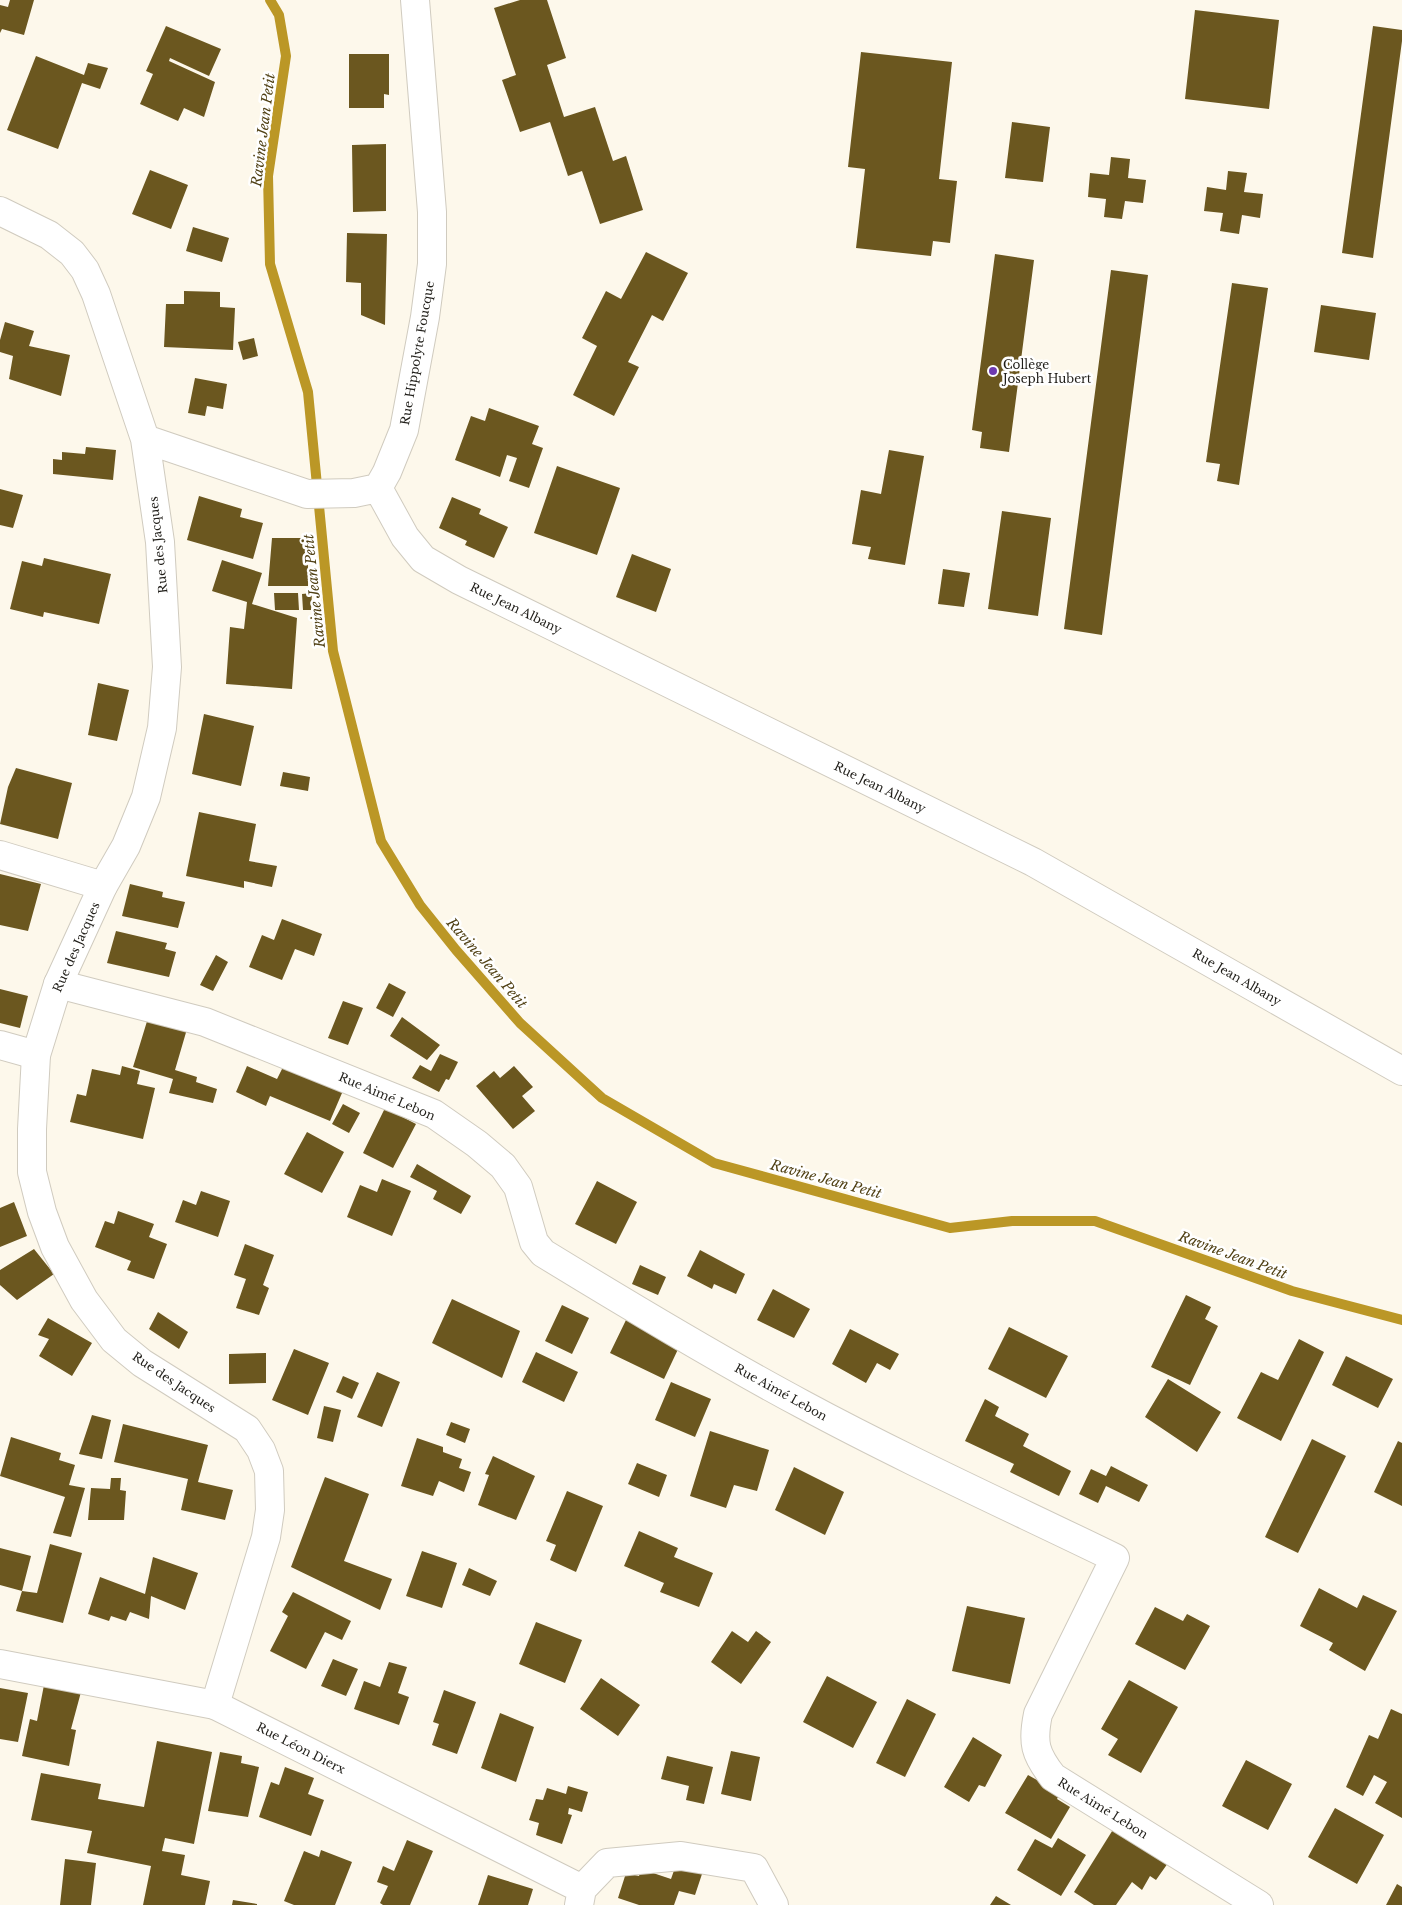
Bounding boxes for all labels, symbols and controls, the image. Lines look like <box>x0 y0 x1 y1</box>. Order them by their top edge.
water label: Ravine Jean Petit <box>247 71 279 189</box>
street label: Rue Hippolyte Foucque <box>397 280 437 426</box>
place label: Collège Joseph Hubert <box>1001 357 1092 386</box>
marker: Collège Joseph Hubert <box>987 365 999 377</box>
street label: Rue des Jacques <box>145 496 171 594</box>
water label: Ravine Jean Petit <box>299 532 329 650</box>
street label: Rue Jean Albany <box>468 579 565 637</box>
street label: Rue Jean Albany <box>832 758 929 816</box>
street label: Rue des Jacques <box>49 900 103 994</box>
water label: Ravine Jean Petit <box>442 913 532 1013</box>
street label: Rue Jean Albany <box>1190 945 1284 1009</box>
street label: Rue Aimé Lebon <box>336 1069 438 1123</box>
water label: Ravine Jean Petit <box>768 1155 884 1203</box>
water label: Ravine Jean Petit <box>1175 1227 1291 1283</box>
street label: Rue des Jacques <box>129 1349 219 1415</box>
street label: Rue Aimé Lebon <box>732 1360 830 1424</box>
street label: Rue Léon Dierx <box>254 1719 348 1777</box>
street label: Rue Aimé Lebon <box>1055 1774 1151 1842</box>

